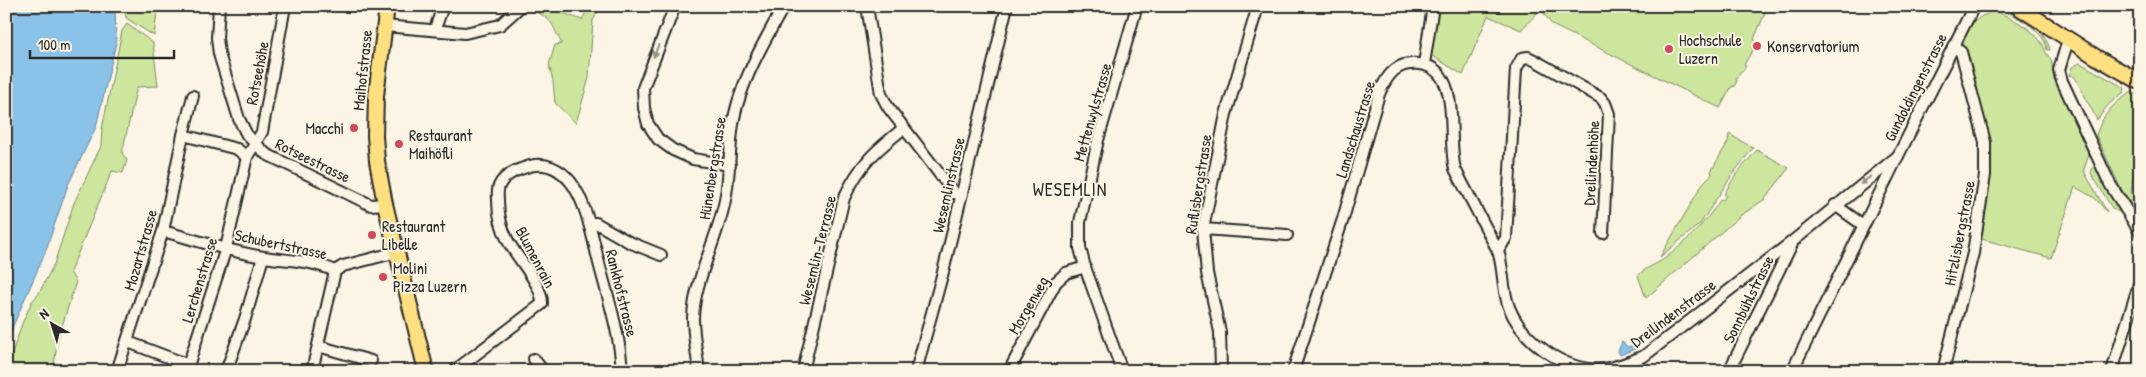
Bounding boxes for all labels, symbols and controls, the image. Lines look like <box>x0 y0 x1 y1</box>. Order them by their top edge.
scale bar <box>30 28 174 60</box>
street label: Maihofstrasse <box>347 28 377 111</box>
place label: Hochschule Luzern <box>1679 29 1743 69</box>
street label: Gundoldingenstrasse <box>1878 29 1952 145</box>
text: 100 m <box>38 34 71 55</box>
place label: Konservatorium <box>1767 35 1860 57</box>
street label: Rotseehöhe <box>240 39 274 107</box>
marker: Konservatorium <box>1751 40 1763 52</box>
marker: Hochschule Luzern <box>1663 43 1675 55</box>
one-way arrow <box>652 44 660 59</box>
street label: Mettenwylstrasse <box>1067 59 1117 164</box>
street label: Landschaustrasse <box>1330 77 1380 180</box>
street label: Hünenbergstrasse <box>693 114 731 221</box>
place label: Macchi <box>305 117 344 139</box>
street label: Dreilindenhöhe <box>1578 119 1604 206</box>
marker: Macchi <box>348 122 360 134</box>
place label: Restaurant Maihöfli <box>409 124 473 164</box>
street label: Rotseestrasse <box>272 132 355 188</box>
street label: Ruflisbergstrasse <box>1179 132 1217 235</box>
street label: Wesemlinstrasse <box>926 134 970 235</box>
marker: Restaurant Maihöfli <box>393 138 405 150</box>
one-way arrow <box>1860 175 1873 186</box>
district label: WESEMLIN <box>1033 177 1107 202</box>
street label: Hitzlisbergstrasse <box>1938 178 1980 287</box>
street label: Wesemlin-Terrasse <box>793 192 841 307</box>
street label: Mozartstrasse <box>118 206 162 293</box>
place label: Restaurant Libelle <box>382 215 446 255</box>
street label: Blumenrain <box>511 222 561 292</box>
street label: Schubertstrasse <box>233 223 330 265</box>
marker: Restaurant Libelle <box>366 229 378 241</box>
street label: Lerchenstrasse <box>176 234 223 325</box>
street label: Rankhofstrasse <box>601 247 644 340</box>
street label: Sonnbühlstrasse <box>1717 251 1779 347</box>
place label: Molini Pizza Luzern <box>393 257 467 297</box>
marker: Molini Pizza Luzern <box>377 271 389 283</box>
street label: Morgenweg <box>1003 272 1053 338</box>
street label: Dreilindenstrasse <box>1626 273 1721 352</box>
north arrow <box>28 300 78 350</box>
text: N <box>35 303 53 323</box>

